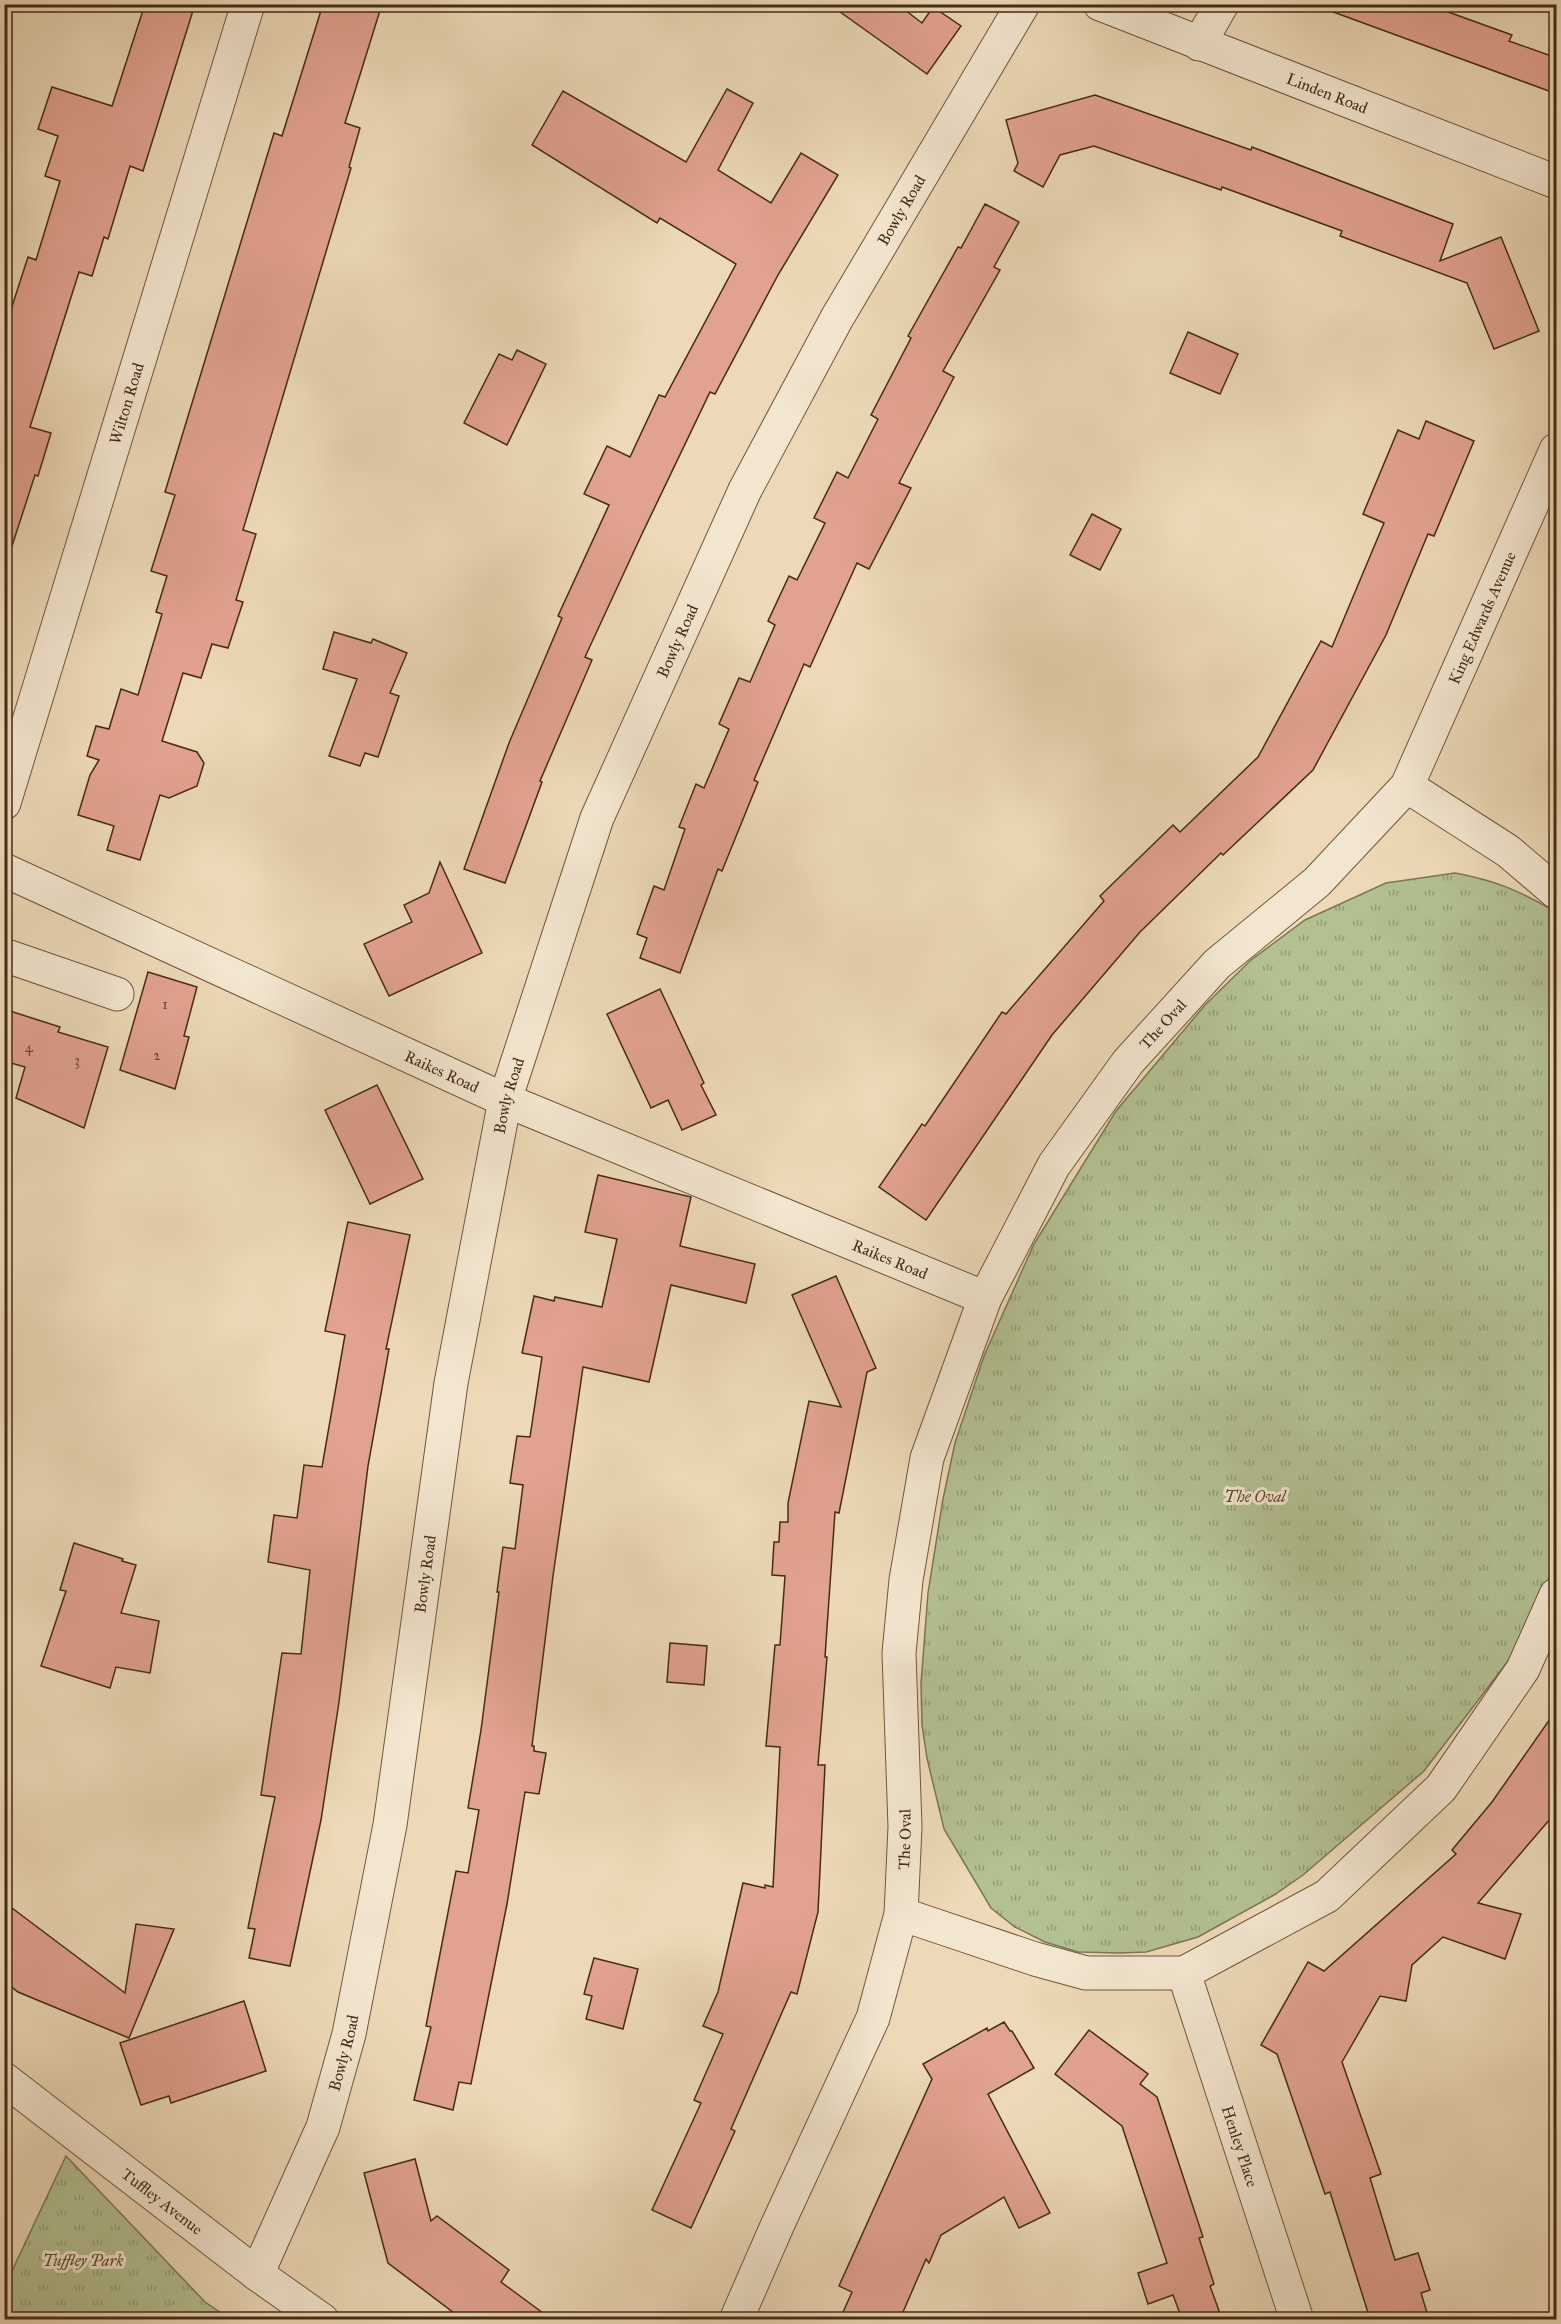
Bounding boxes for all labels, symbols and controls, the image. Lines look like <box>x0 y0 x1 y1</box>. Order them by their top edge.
street label: Linden Road <box>1284 69 1371 118</box>
street label: Bowly Road <box>873 172 930 249</box>
street label: Wilton Road <box>105 360 148 446</box>
street label: King Edwards Avenue <box>1444 548 1520 687</box>
street label: Bowly Road <box>653 601 702 681</box>
street label: The Oval <box>1135 995 1191 1053</box>
house number: 1 <box>162 996 168 1013</box>
house number: 4 <box>25 1039 34 1056</box>
street label: Raikes Road <box>402 1046 482 1097</box>
house number: 2 <box>154 1047 161 1064</box>
house number: 3 <box>74 1052 80 1069</box>
street label: Bowly Road <box>490 1055 528 1135</box>
street label: Raikes Road <box>850 1235 931 1283</box>
park label: The Oval <box>1224 1487 1287 1506</box>
street label: Bowly Road <box>410 1534 440 1614</box>
street label: The Oval <box>894 1808 915 1870</box>
street label: Bowly Road <box>324 2013 363 2093</box>
street label: Henley Place <box>1218 2103 1262 2190</box>
street label: Tuffley Avenue <box>118 2164 207 2239</box>
park label: Tuffley Park <box>43 2251 123 2270</box>

